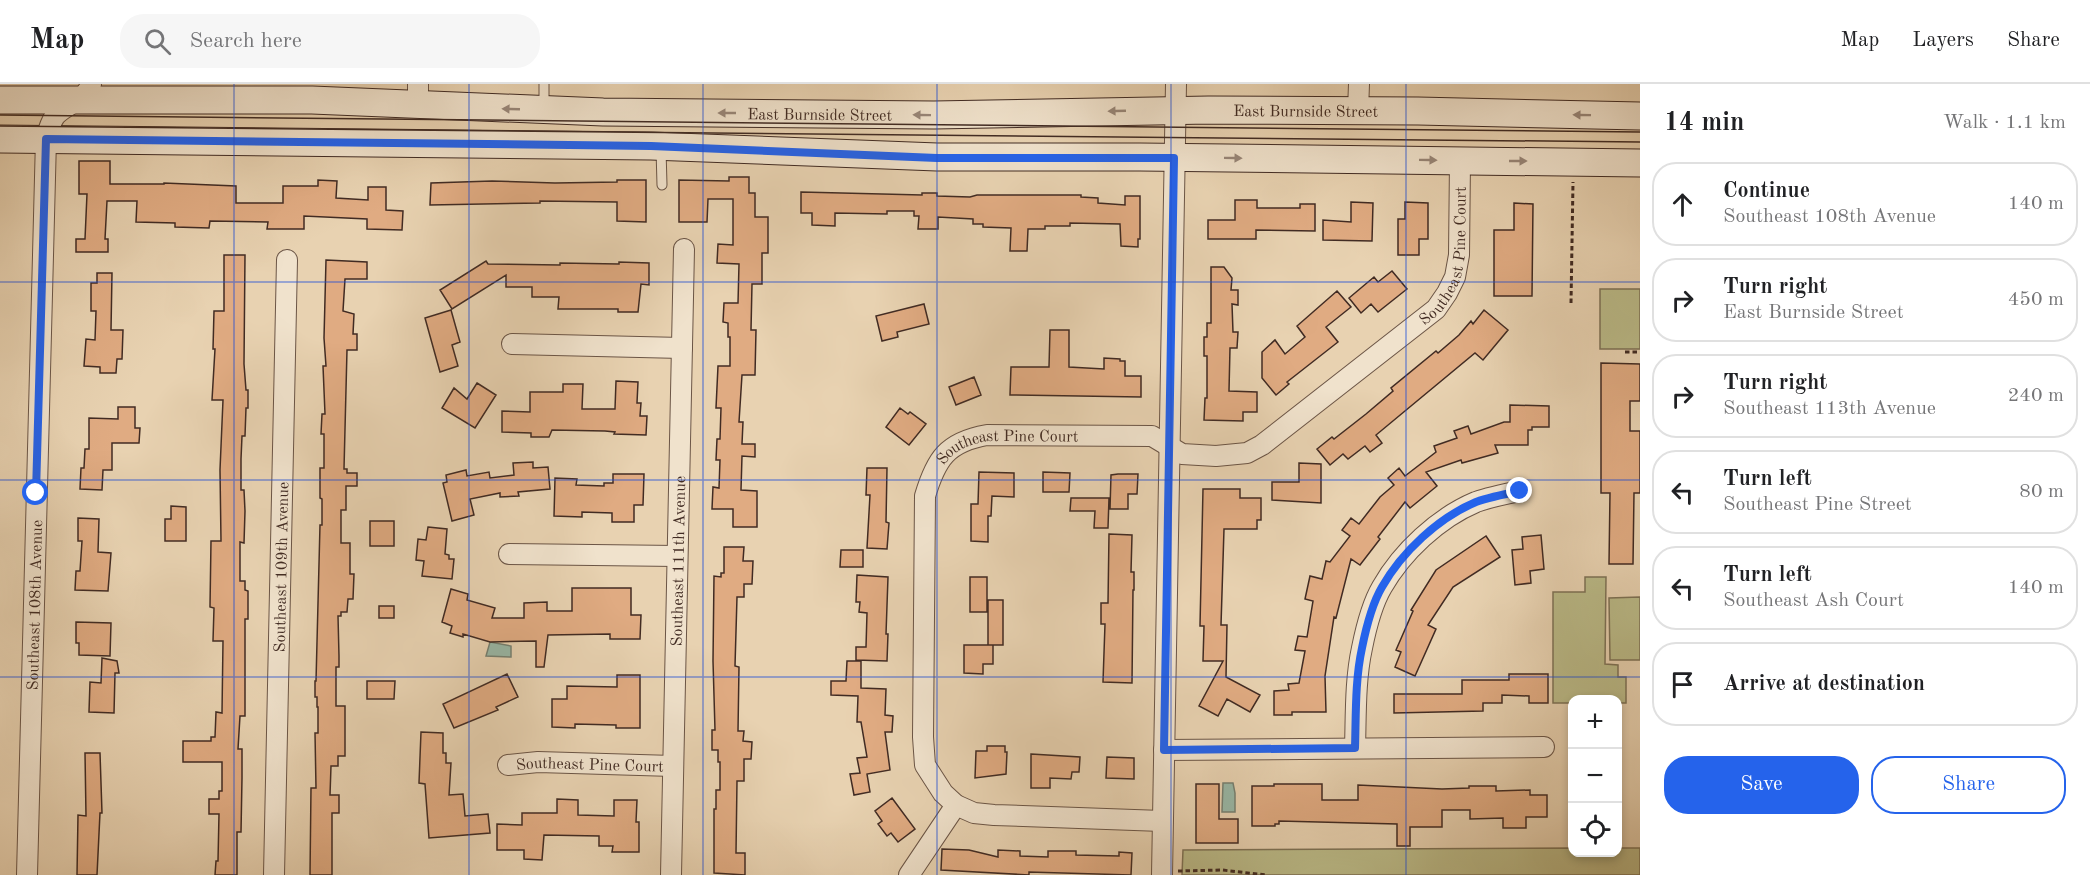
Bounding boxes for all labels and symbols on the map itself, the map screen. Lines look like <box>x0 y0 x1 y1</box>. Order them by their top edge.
one-way arrow <box>501 104 520 113</box>
street label: East Burnside Street <box>1233 104 1378 121</box>
one-way arrow <box>1107 106 1126 115</box>
street label: East Burnside Street <box>747 107 893 125</box>
one-way arrow <box>717 108 736 118</box>
one-way arrow <box>912 110 931 120</box>
one-way arrow <box>1572 110 1591 120</box>
one-way arrow <box>1223 153 1242 163</box>
one-way arrow <box>1418 156 1437 165</box>
one-way arrow <box>1509 156 1528 166</box>
street label: Southeast Pine Court <box>1417 186 1470 329</box>
street label: Southeast Pine Court <box>934 429 1079 468</box>
street label: Southeast 111th Avenue <box>670 476 689 647</box>
route end <box>1506 477 1532 503</box>
route start <box>22 479 48 505</box>
street label: Southeast 109th Avenue <box>273 482 292 653</box>
street label: Southeast 108th Avenue <box>26 520 46 691</box>
street label: Southeast Pine Court <box>515 756 664 776</box>

